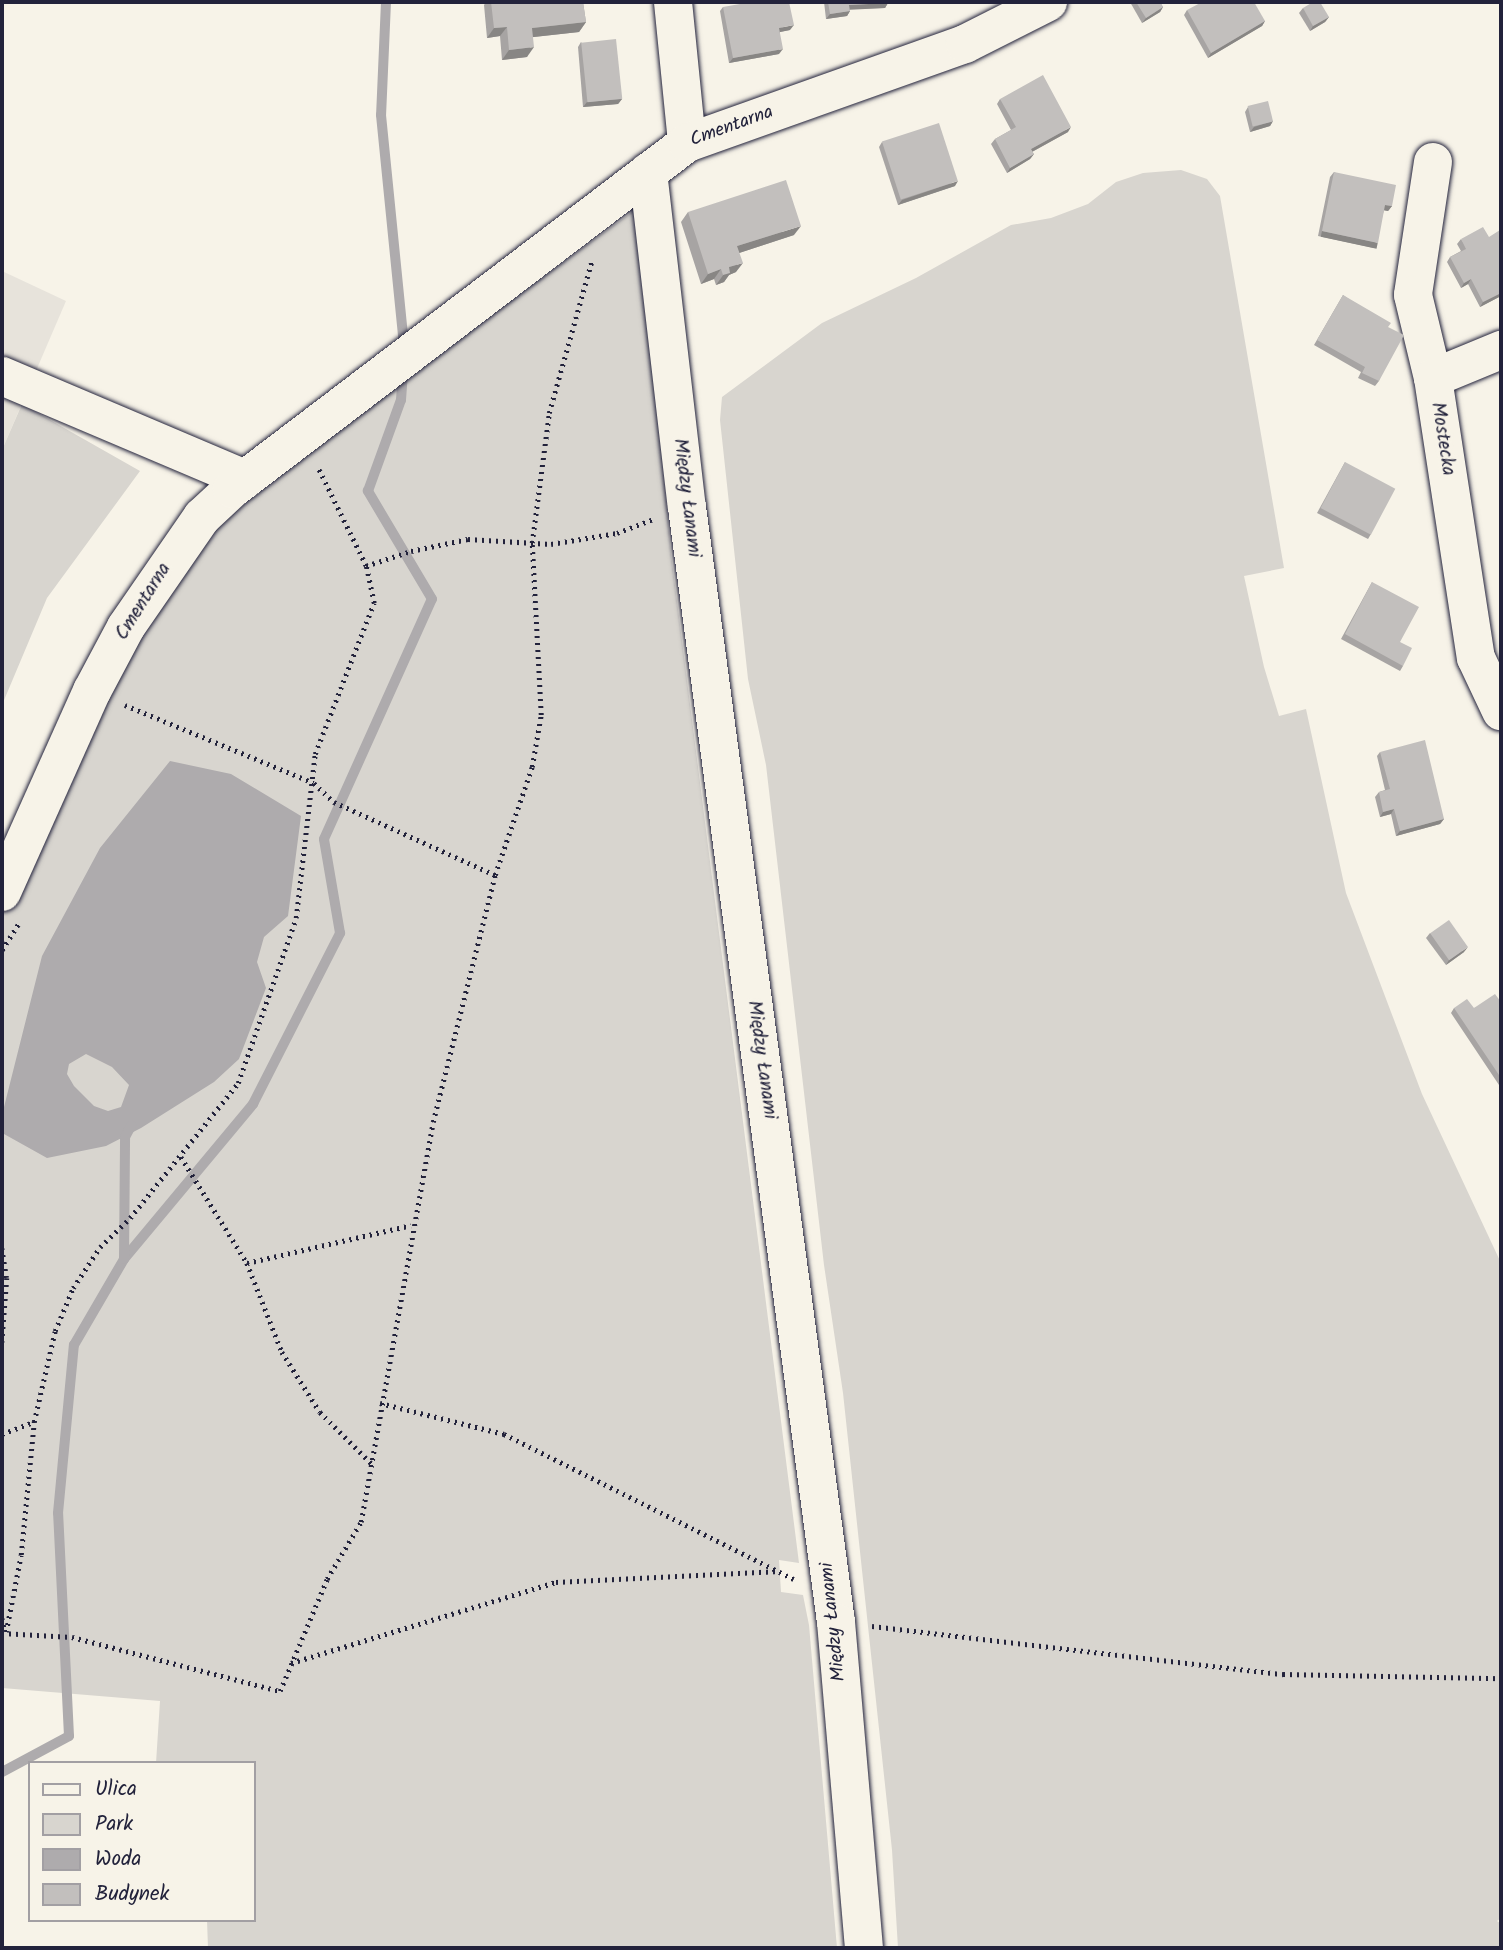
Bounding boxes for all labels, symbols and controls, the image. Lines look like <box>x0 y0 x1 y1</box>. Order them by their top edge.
street label: Cmentarna <box>687 101 777 153</box>
street label: Mostecka <box>1425 401 1459 477</box>
street label: Między Łanami <box>667 437 705 559</box>
street label: Cmentarna <box>111 559 177 645</box>
street label: Między Łanami <box>741 999 781 1121</box>
street label: Między Łanami <box>816 1561 852 1683</box>
legend <box>28 1761 256 1922</box>
text: Ulica <box>95 1773 137 1806</box>
text: Park <box>95 1808 133 1841</box>
text: Woda <box>95 1843 141 1876</box>
text: Budynek <box>95 1878 169 1911</box>

